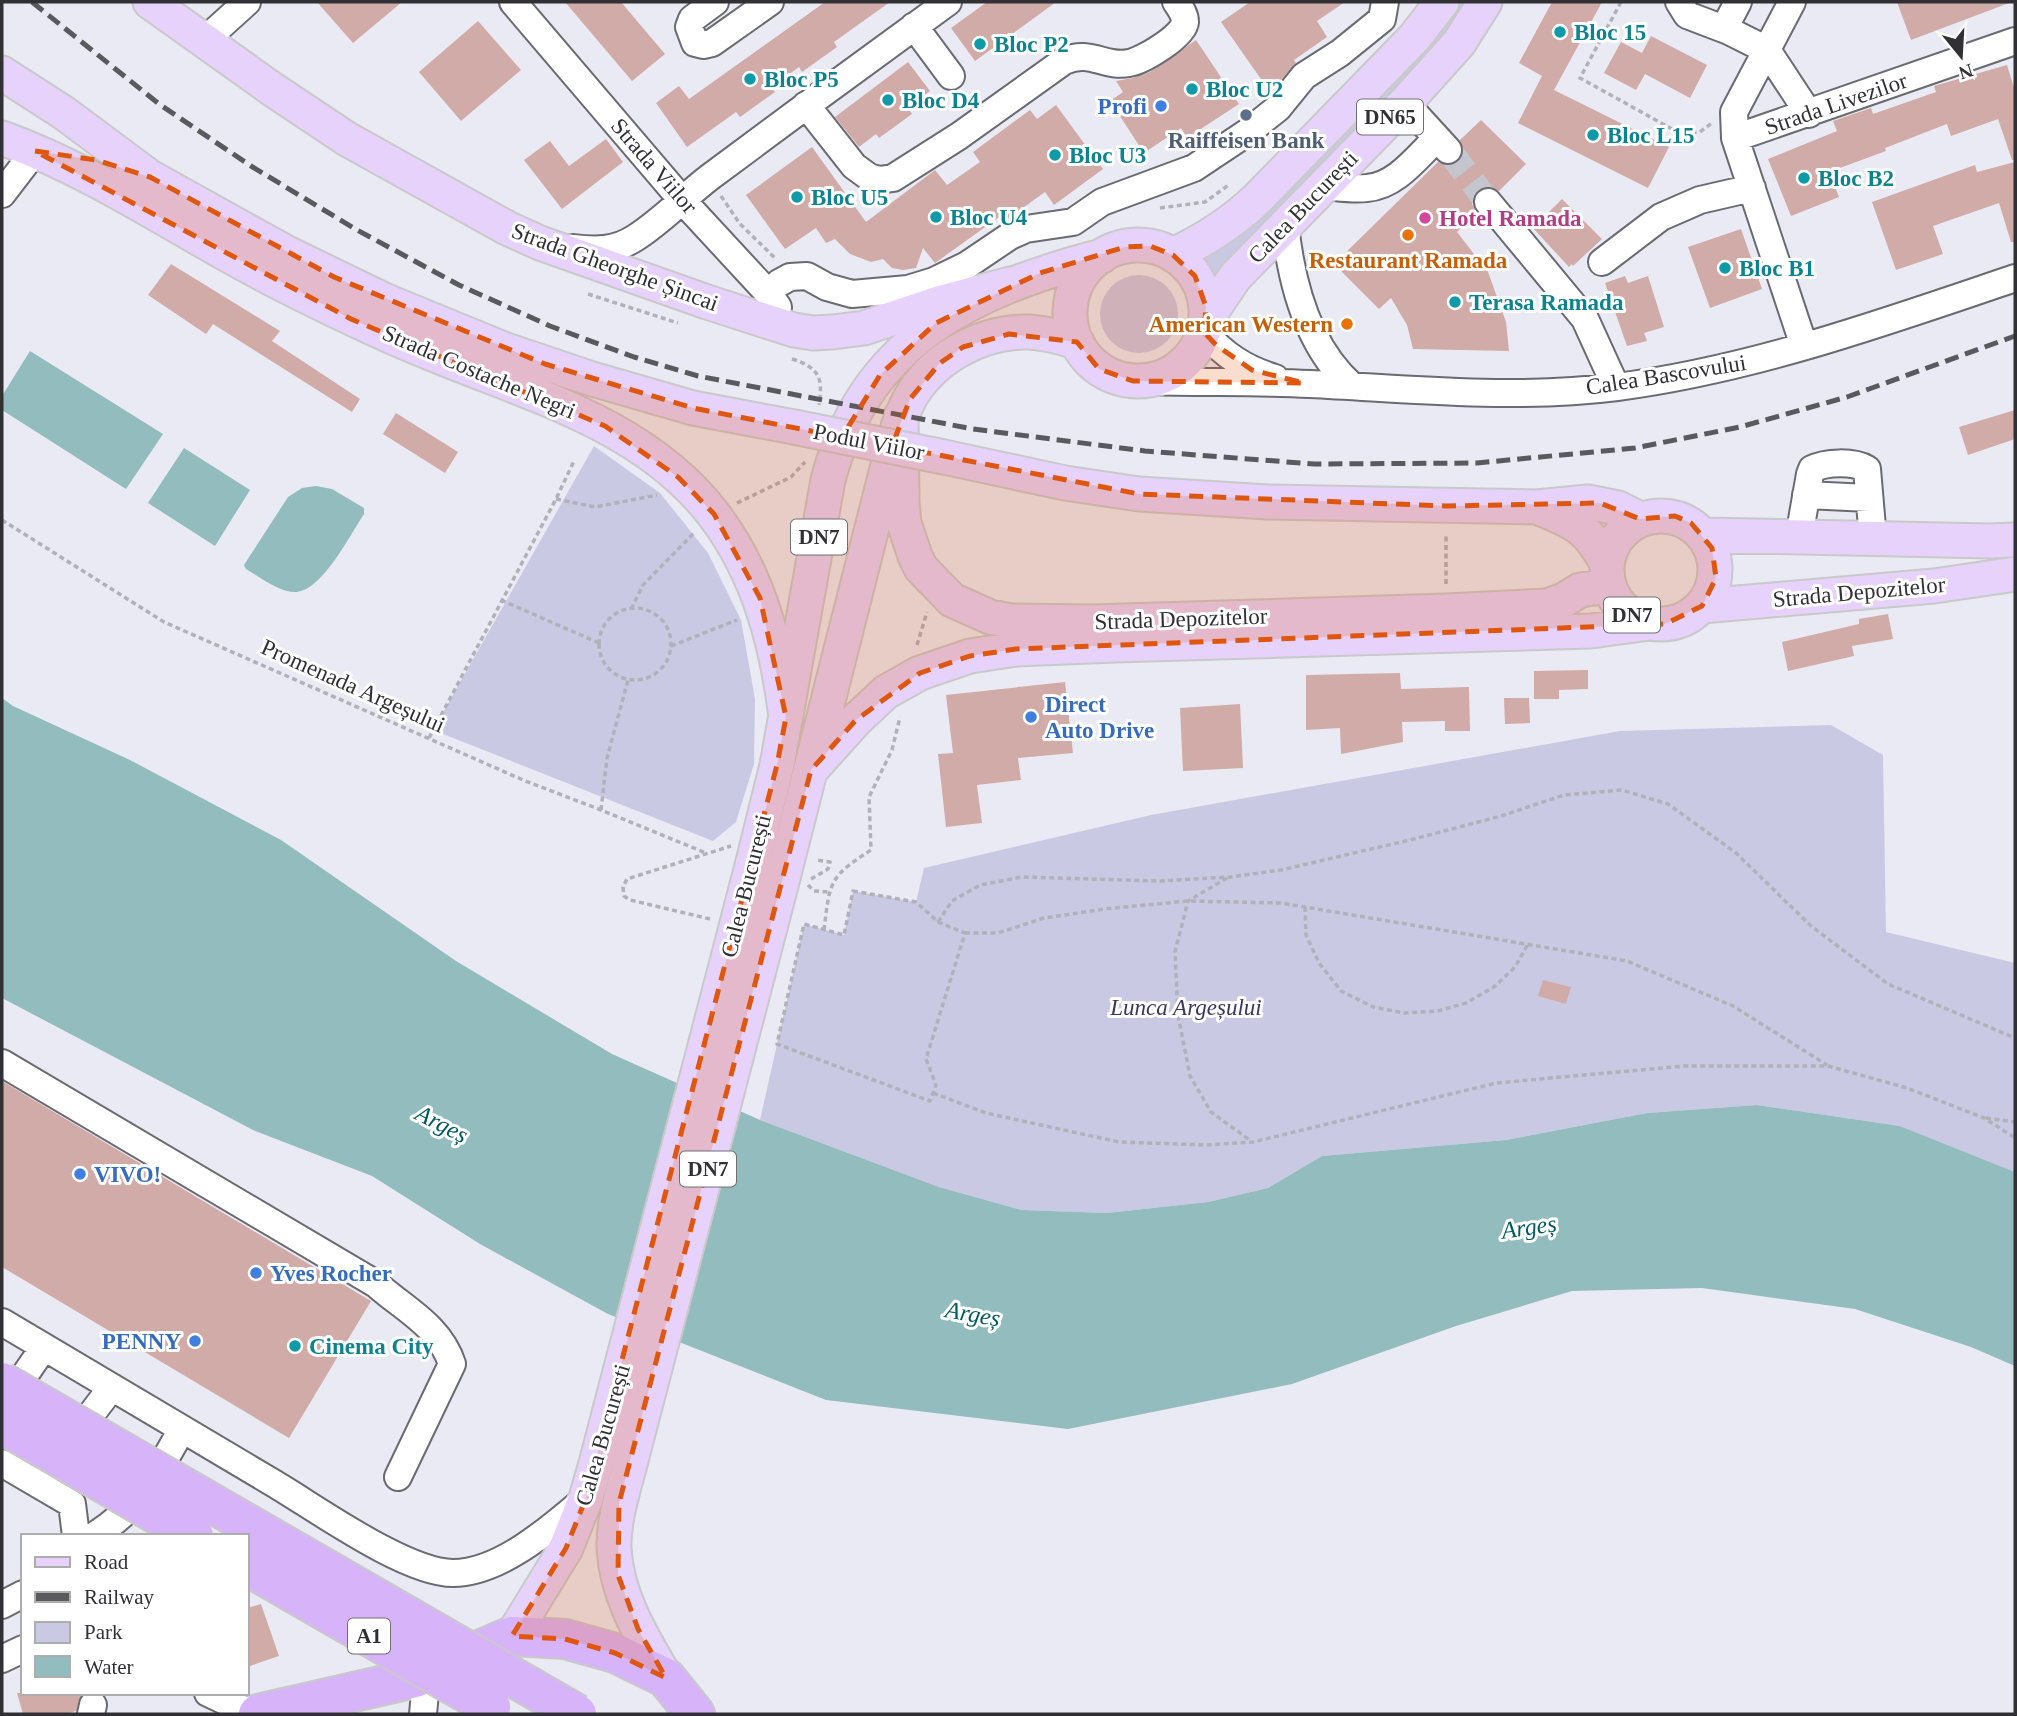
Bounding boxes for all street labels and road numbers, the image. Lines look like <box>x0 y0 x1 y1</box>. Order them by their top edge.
street label: Strada Livezilor <box>1762 68 1911 140</box>
road number: DN65 <box>1357 100 1423 134</box>
street label: Strada Viilor <box>606 113 702 219</box>
street label: Calea București <box>1243 146 1363 268</box>
street label: Strada Gheorghe Șincai <box>508 218 722 316</box>
street label: Strada Costache Negri <box>379 320 579 424</box>
street label: Calea Bascovului <box>1584 350 1748 400</box>
street label: Podul Viilor <box>811 419 927 465</box>
road number: DN7 <box>791 520 847 554</box>
street label: Strada Depozitelor <box>1772 572 1947 612</box>
road number: DN7 <box>1604 598 1660 632</box>
street label: Strada Depozitelor <box>1094 603 1268 635</box>
street label: Promenada Argeșului <box>257 634 449 738</box>
street label: Calea București <box>716 812 776 960</box>
road number: DN7 <box>680 1152 736 1186</box>
street label: Calea București <box>571 1361 635 1509</box>
road number: A1 <box>348 1618 390 1654</box>

